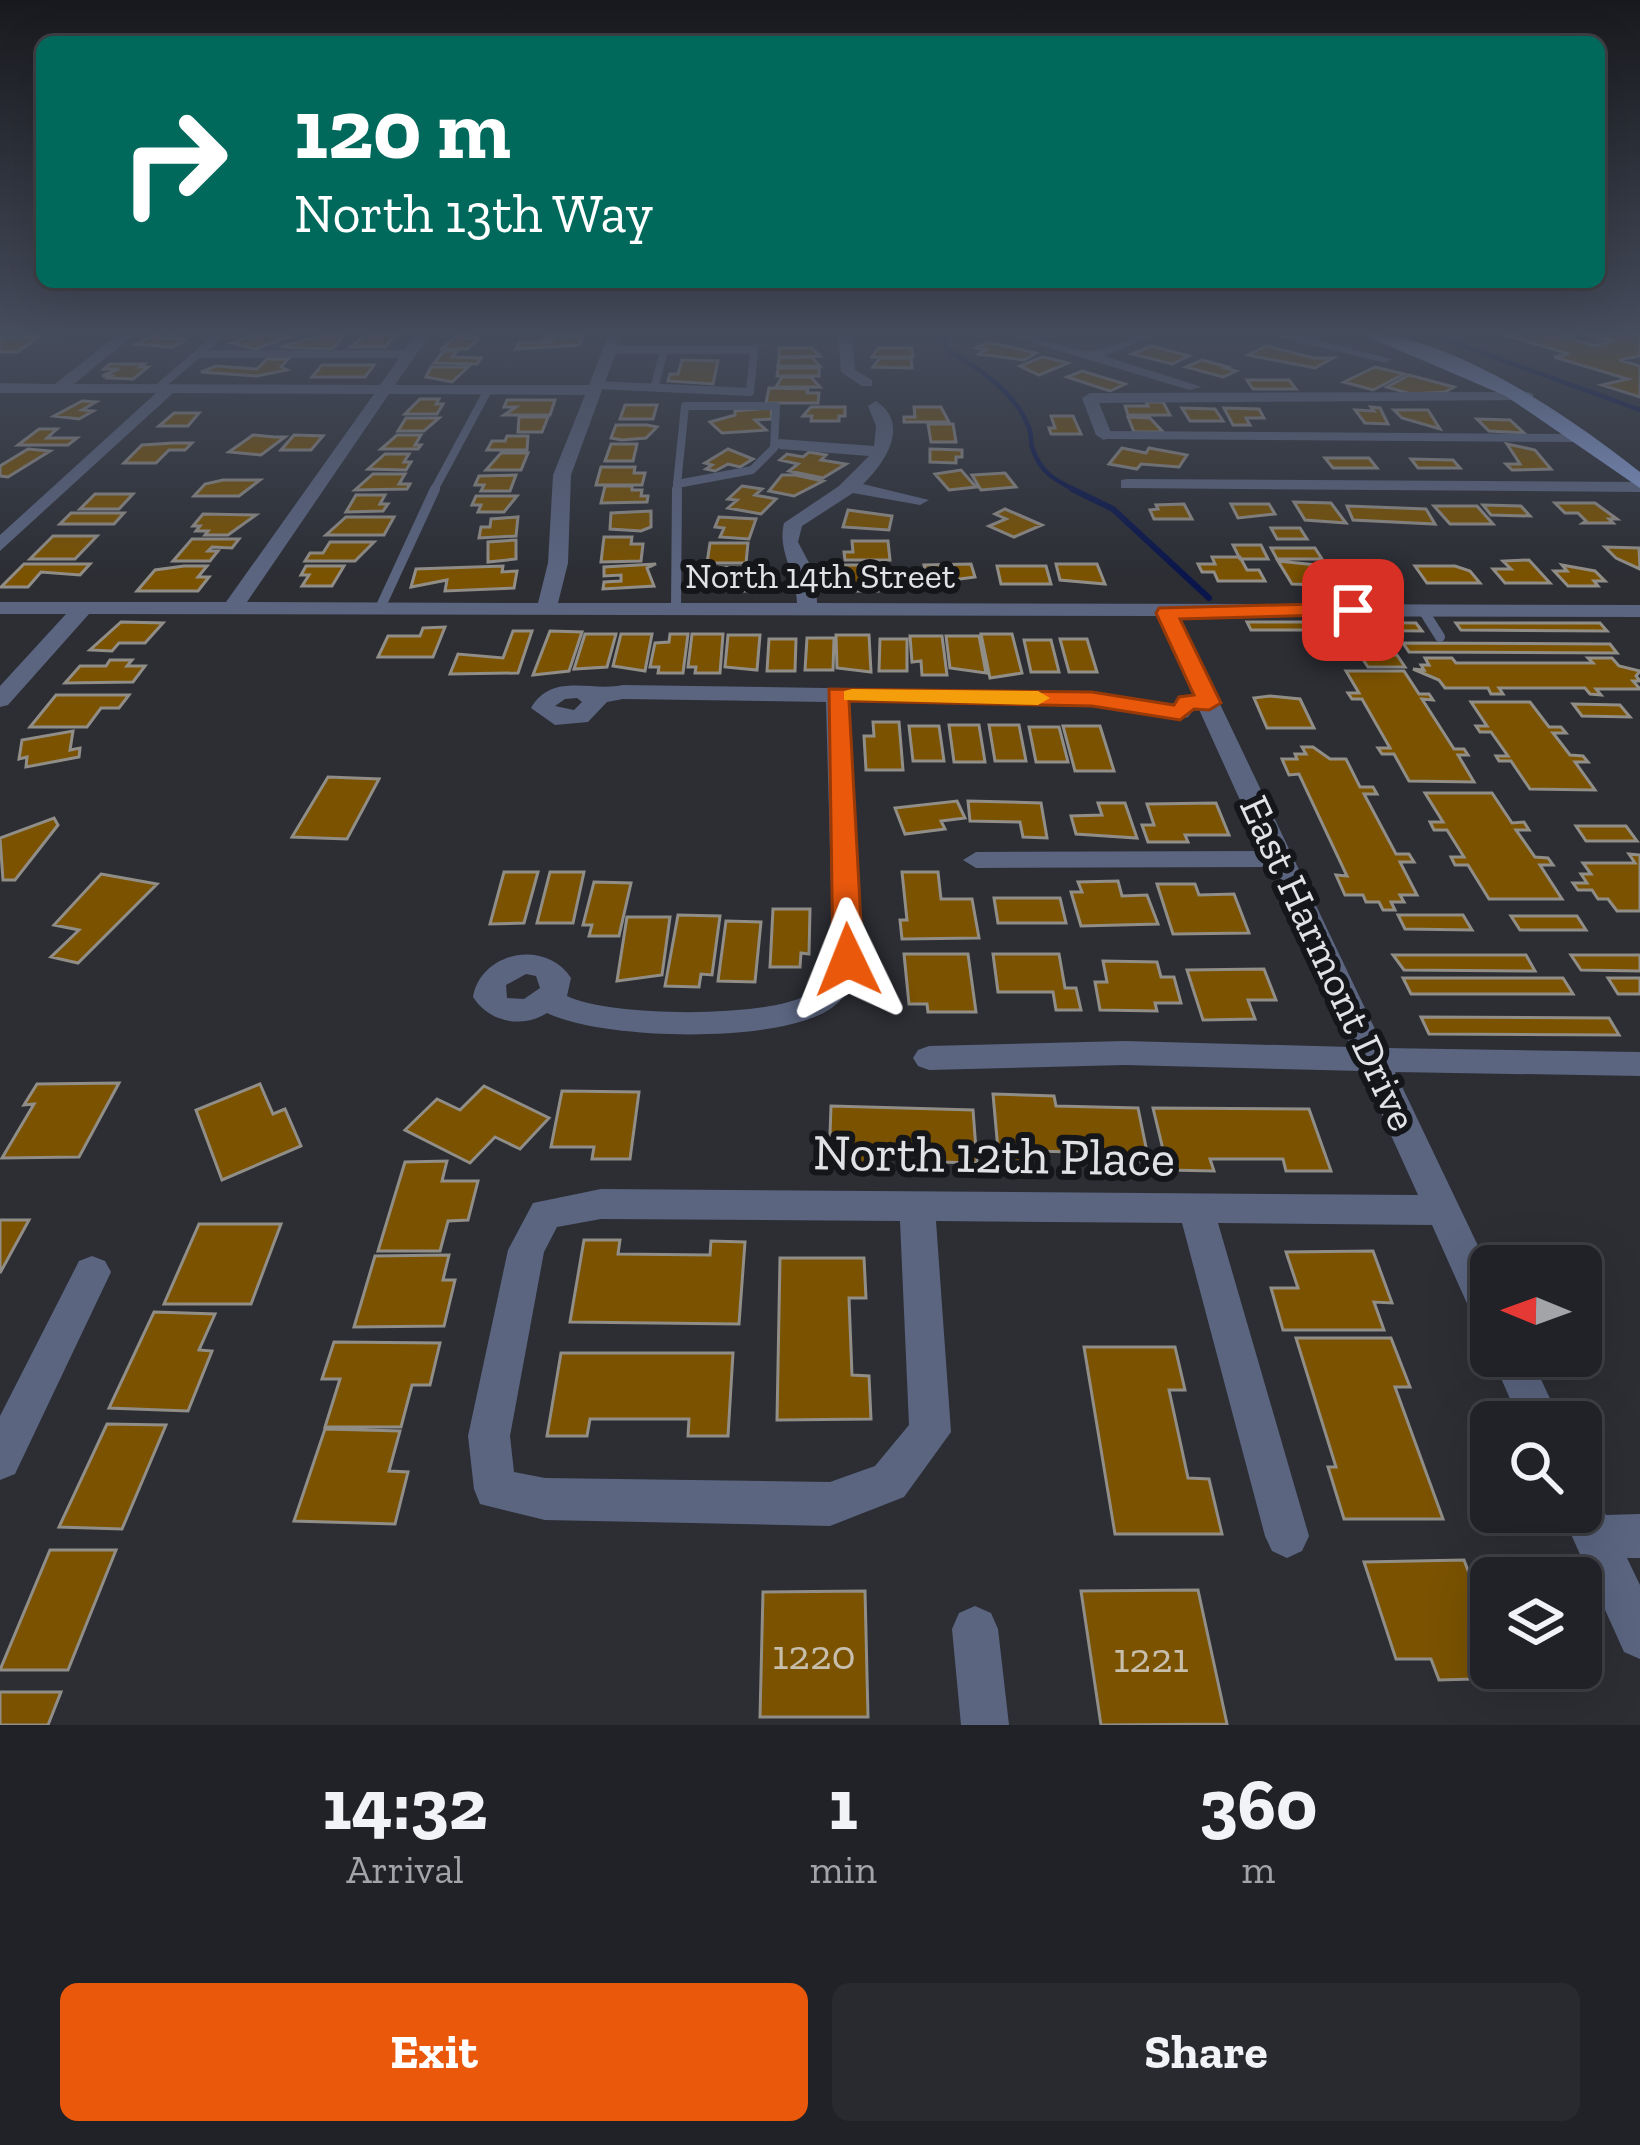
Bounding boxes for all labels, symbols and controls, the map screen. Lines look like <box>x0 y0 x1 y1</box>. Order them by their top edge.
text: 120 m <box>294 79 511 180</box>
icon: right <box>96 84 252 240</box>
text: North 13th Way <box>294 181 653 246</box>
street label: North 14th Street <box>685 554 956 597</box>
pin <box>1302 559 1404 661</box>
icon: arrive <box>1320 577 1386 643</box>
street label: East Harmont Drive <box>1229 787 1429 1139</box>
position arrow <box>785 897 911 1023</box>
street label: North 12th Place <box>812 1121 1176 1189</box>
north arrow <box>1470 1245 1602 1377</box>
map controls <box>1470 1245 1602 1689</box>
button: search <box>1470 1401 1602 1533</box>
button: layers <box>1470 1557 1602 1689</box>
house number: 1220 <box>772 1629 856 1680</box>
house number: 1221 <box>1113 1632 1189 1683</box>
text: 14:32 <box>322 1761 487 1847</box>
text: 1 <box>829 1761 858 1847</box>
text: 360 <box>1199 1761 1318 1847</box>
text: Arrival <box>346 1846 464 1893</box>
text: min <box>810 1846 877 1893</box>
text: m <box>1242 1846 1275 1893</box>
button: Exit <box>60 1983 808 2121</box>
button: Share <box>832 1983 1580 2121</box>

